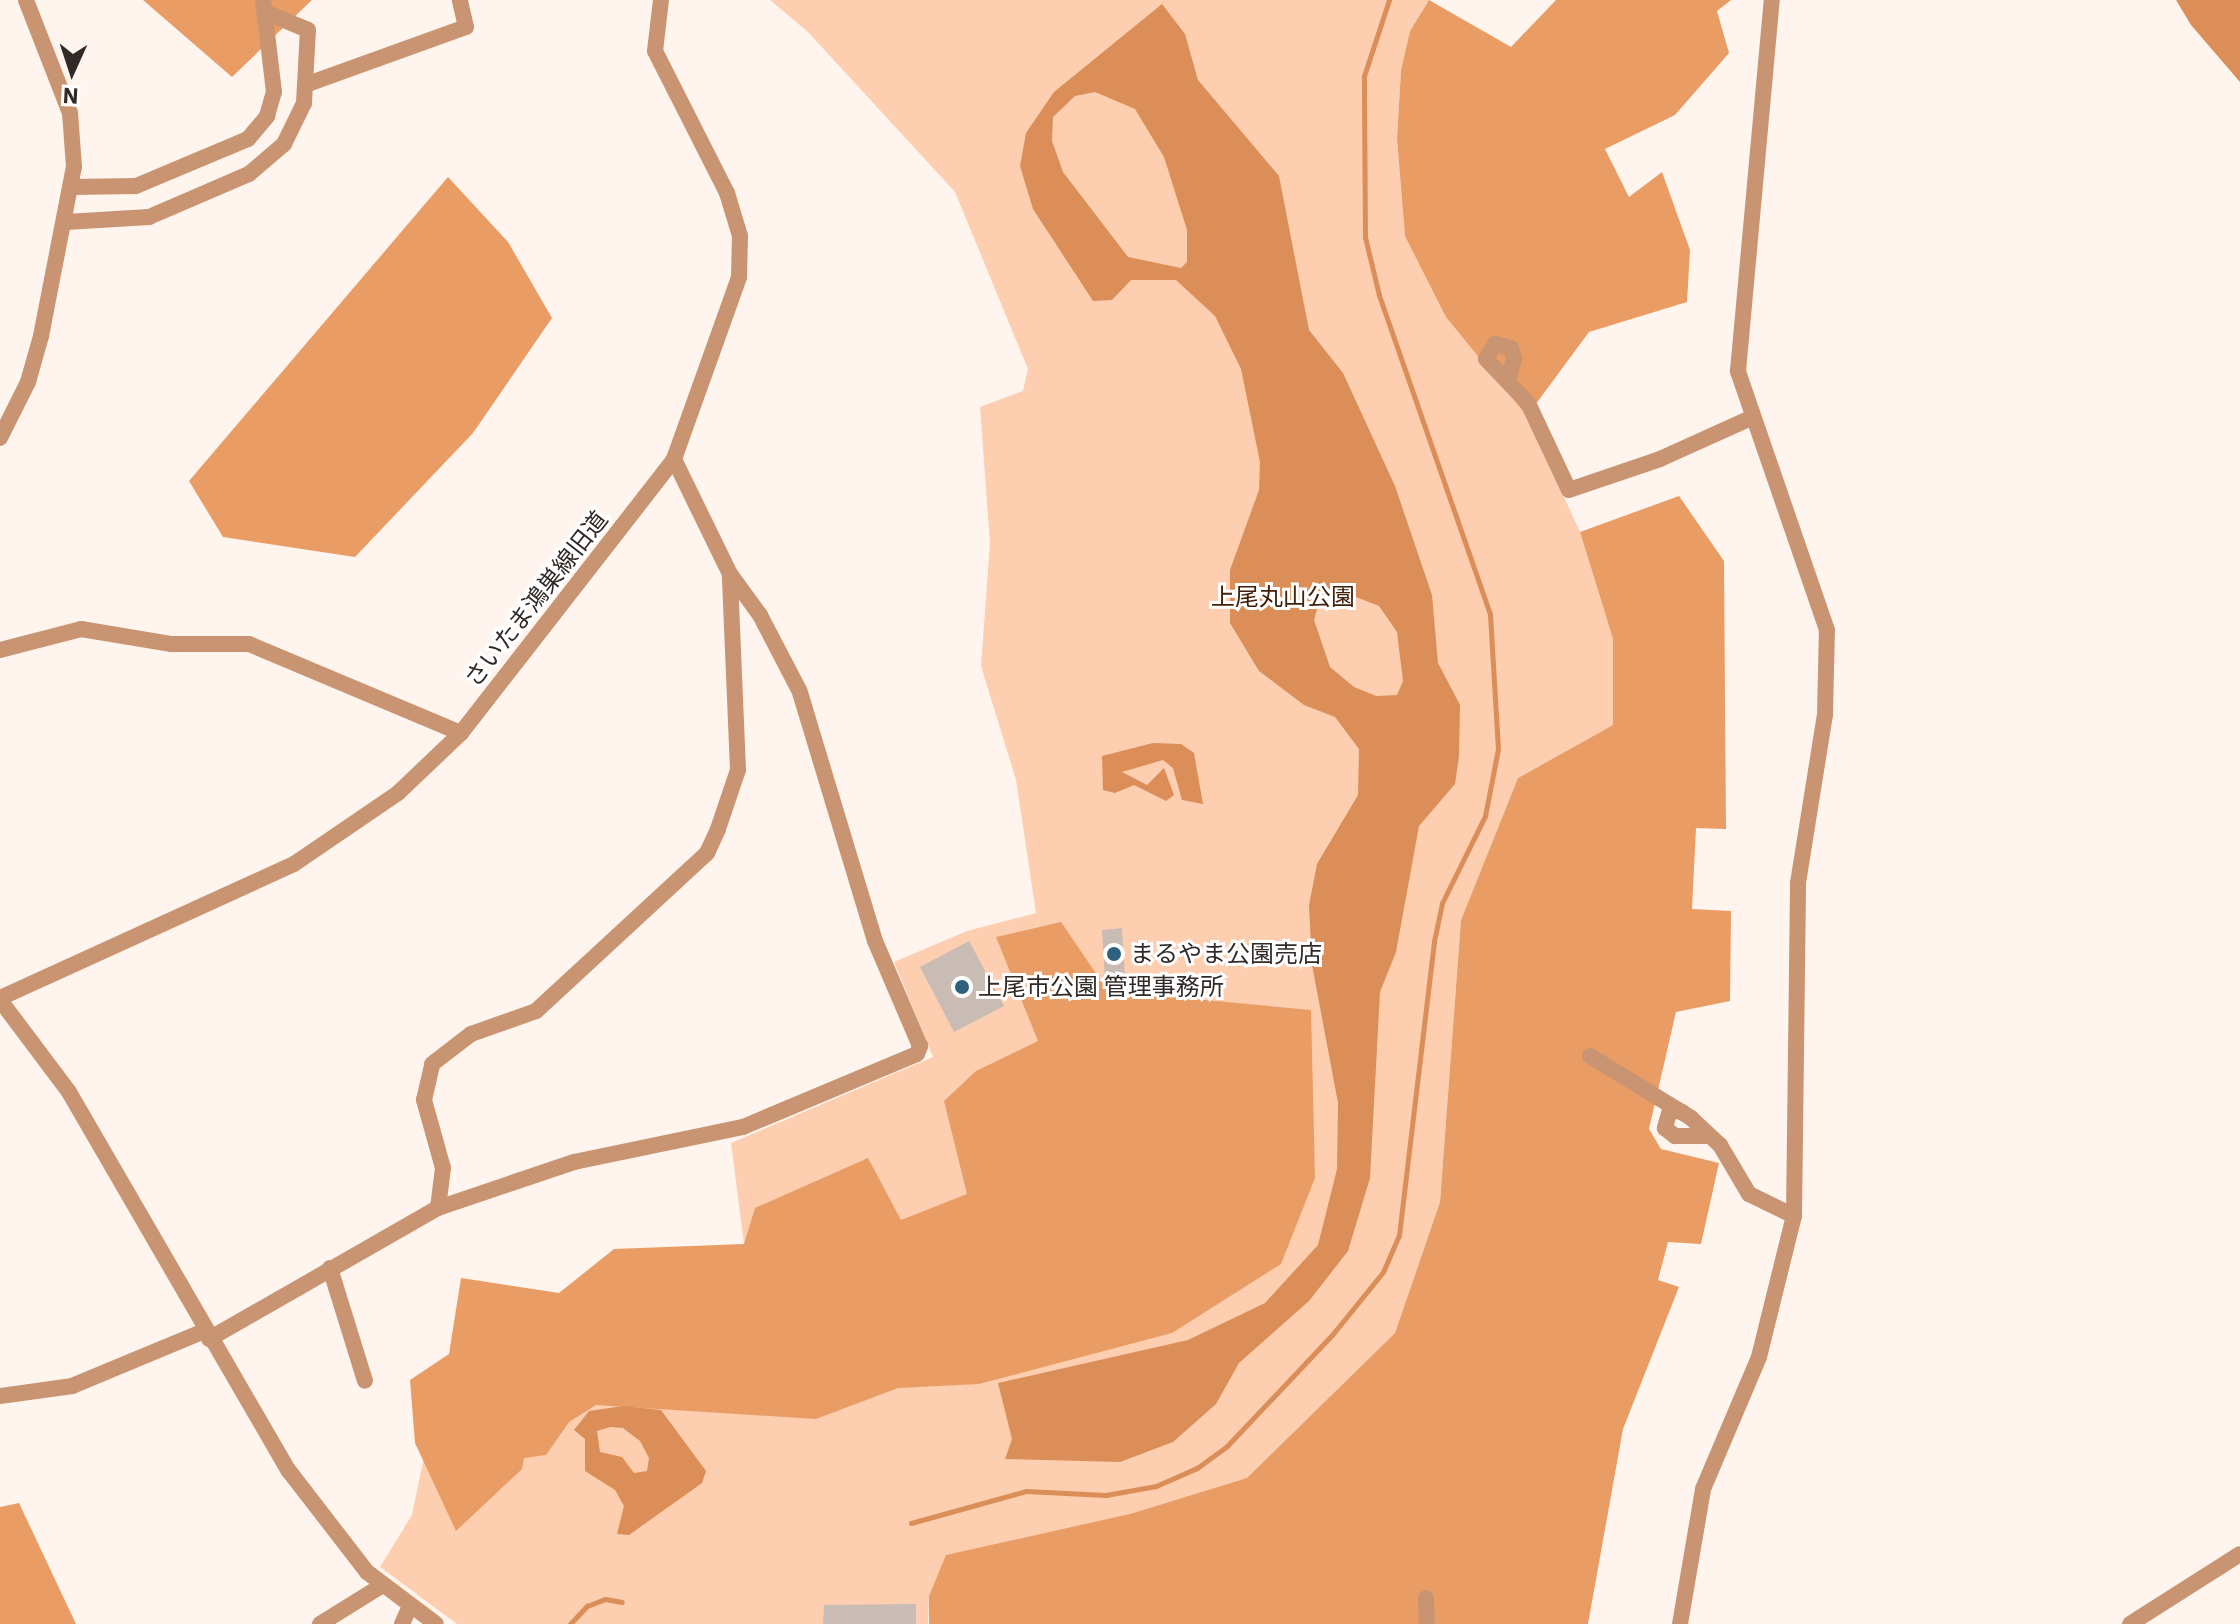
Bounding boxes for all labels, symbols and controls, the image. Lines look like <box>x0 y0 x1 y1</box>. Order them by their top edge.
north arrow <box>32 32 112 112</box>
text: N <box>62 82 79 111</box>
street label: さいたま鴻巣線旧道 <box>458 505 614 693</box>
park label: 上尾丸山公園 <box>1211 583 1355 611</box>
place label: まるやま公園売店 <box>1130 940 1322 968</box>
marker: まるやま公園売店 <box>1105 945 1123 963</box>
place label: 上尾市公園 管理事務所 <box>978 973 1224 1001</box>
marker: 上尾市公園 管理事務所 <box>953 978 971 996</box>

